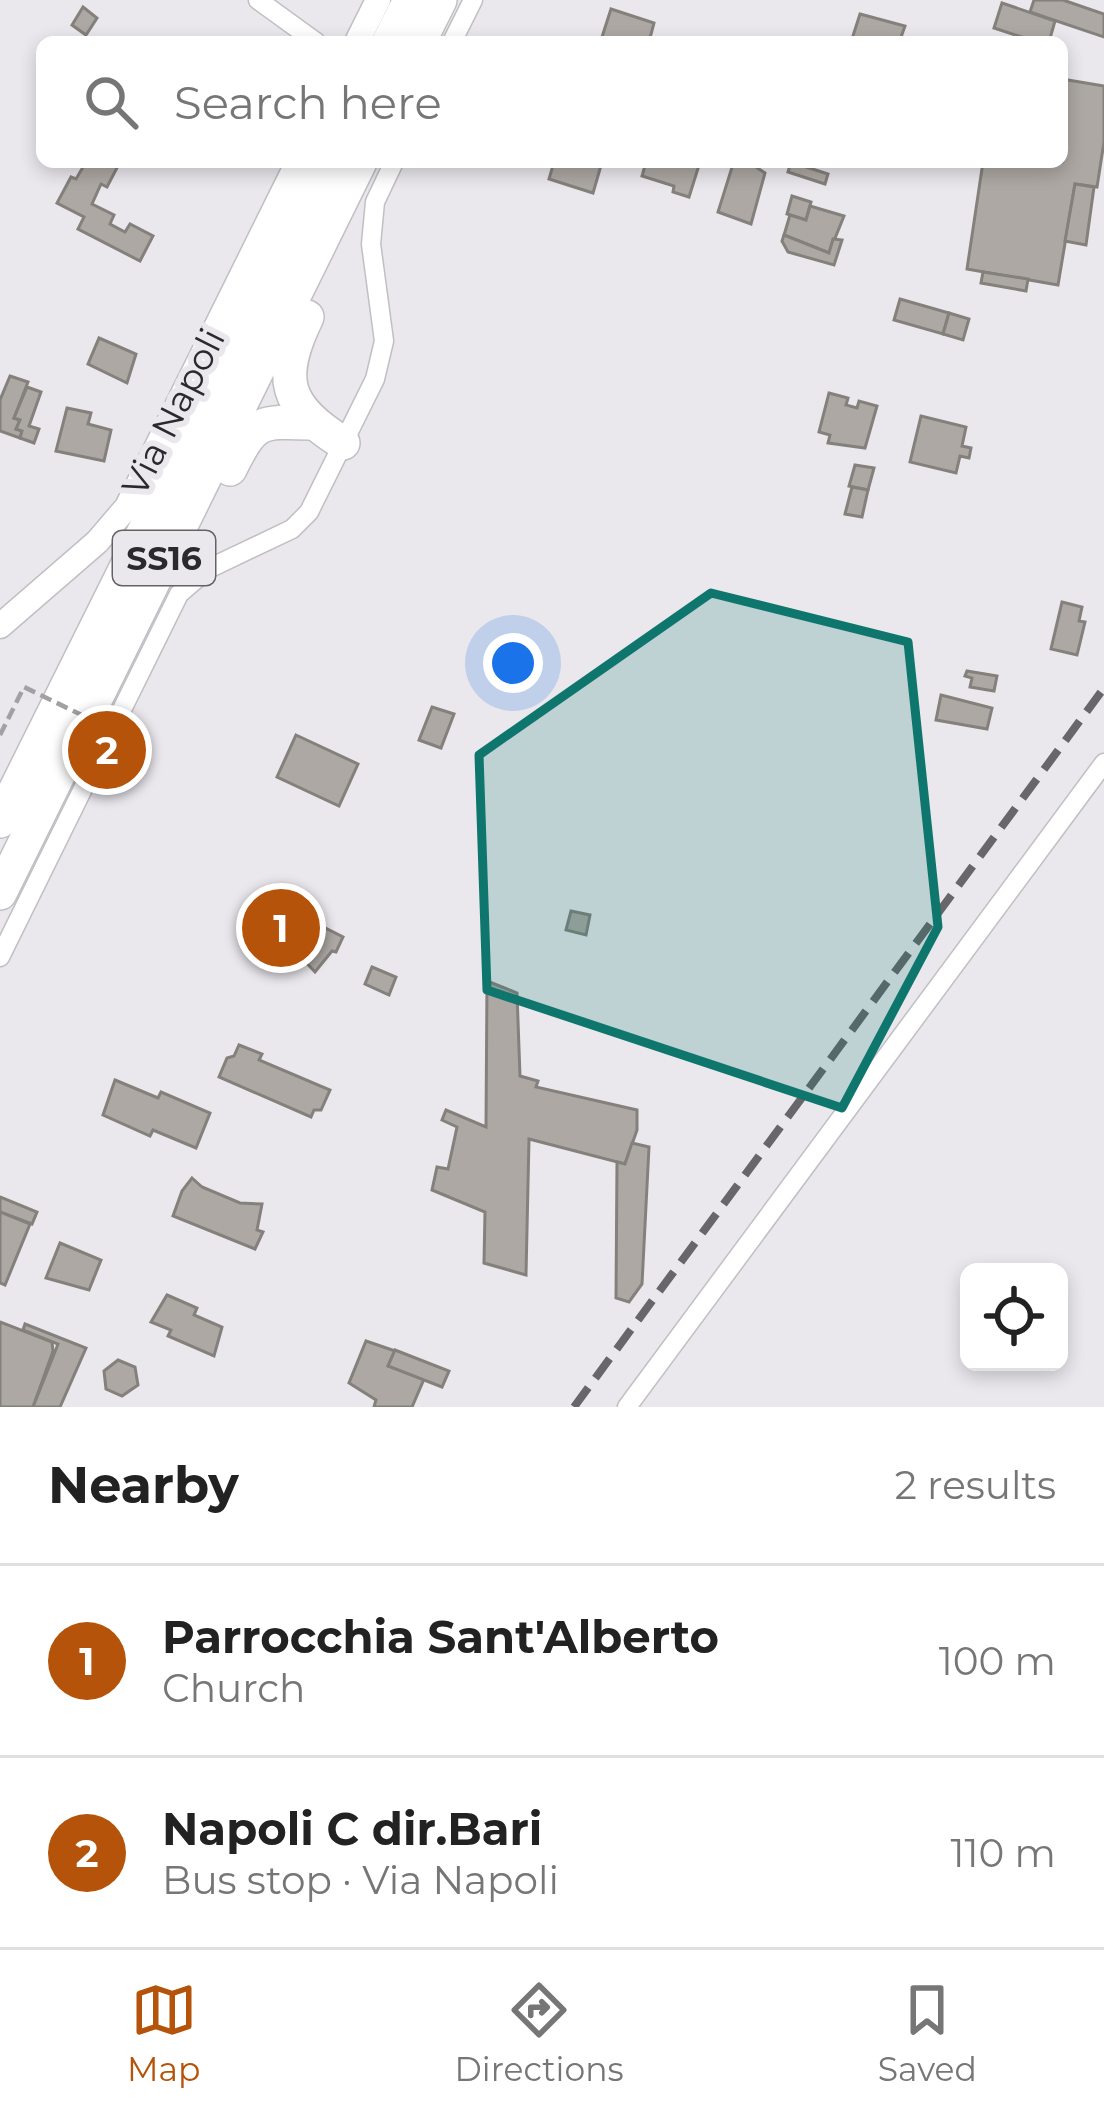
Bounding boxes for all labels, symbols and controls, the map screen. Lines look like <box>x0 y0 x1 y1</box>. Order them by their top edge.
search box <box>36 36 1068 168</box>
icon: search <box>78 69 144 135</box>
text: Search here <box>174 75 442 130</box>
street label: Via Napoli <box>112 321 234 503</box>
road number: SS16 <box>113 531 215 585</box>
your location <box>483 633 543 693</box>
pin: 2 <box>68 705 146 795</box>
pin: 1 <box>242 883 320 973</box>
map controls <box>960 1263 1068 1371</box>
button: locate <box>960 1263 1068 1371</box>
text: Nearby <box>48 1454 239 1516</box>
text: 2 results <box>895 1461 1056 1509</box>
text: Parrocchia Sant'Alberto <box>162 1609 719 1664</box>
text: 1 <box>79 1637 95 1685</box>
text: 100 m <box>939 1637 1056 1685</box>
text: Church <box>162 1664 305 1712</box>
text: Napoli C dir.Bari <box>162 1801 542 1856</box>
text: 2 <box>75 1829 99 1877</box>
text: 110 m <box>950 1829 1056 1877</box>
text: Bus stop · Via Napoli <box>162 1856 559 1904</box>
tab: Map <box>127 1977 200 2089</box>
tab: Directions <box>455 1977 624 2089</box>
tab: Saved <box>878 1977 977 2089</box>

